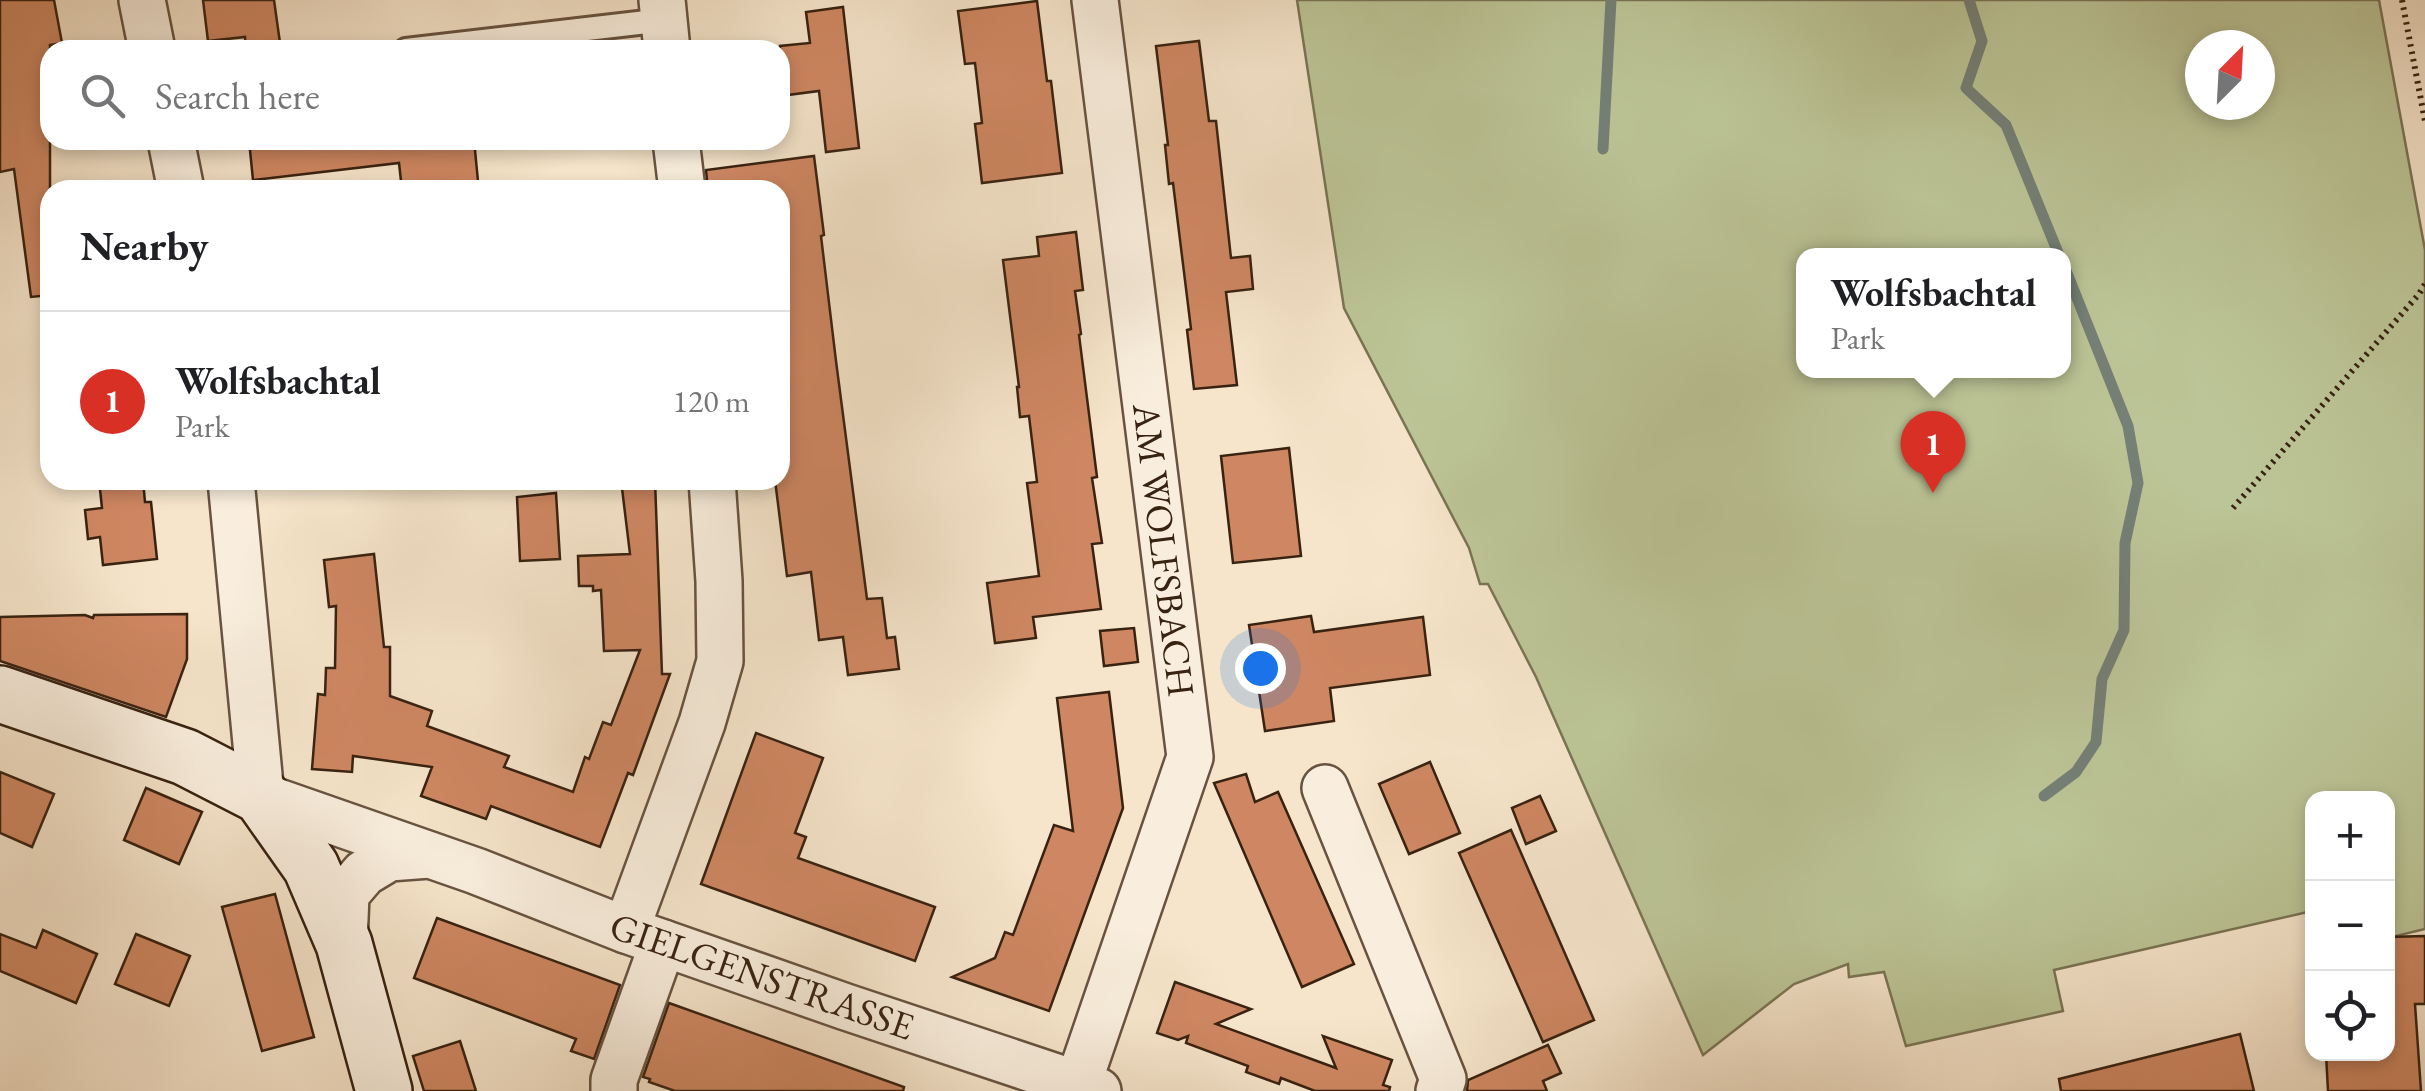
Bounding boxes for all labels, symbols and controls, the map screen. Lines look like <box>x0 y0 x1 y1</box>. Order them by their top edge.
north arrow <box>2185 30 2275 120</box>
search box <box>40 40 790 150</box>
icon: search <box>75 68 130 123</box>
text: Search here <box>155 71 320 120</box>
text: Nearby <box>80 218 209 273</box>
popup <box>1796 248 2071 378</box>
text: Wolfsbachtal <box>1831 268 2036 317</box>
text: Park <box>1831 317 1885 359</box>
text: Wolfsbachtal <box>175 356 381 405</box>
text: 1 <box>104 380 121 422</box>
text: 120 m <box>673 380 750 422</box>
street label: AM WOLFSBACH <box>1122 399 1207 699</box>
text: Park <box>175 405 230 447</box>
pin: 1 <box>1900 410 1966 493</box>
your location <box>1235 643 1286 694</box>
map controls <box>2305 791 2395 1061</box>
button: + <box>2305 791 2395 881</box>
button: − <box>2305 881 2395 971</box>
street label: GIELGENSTRASSE <box>604 901 921 1051</box>
button: locate <box>2305 971 2395 1061</box>

